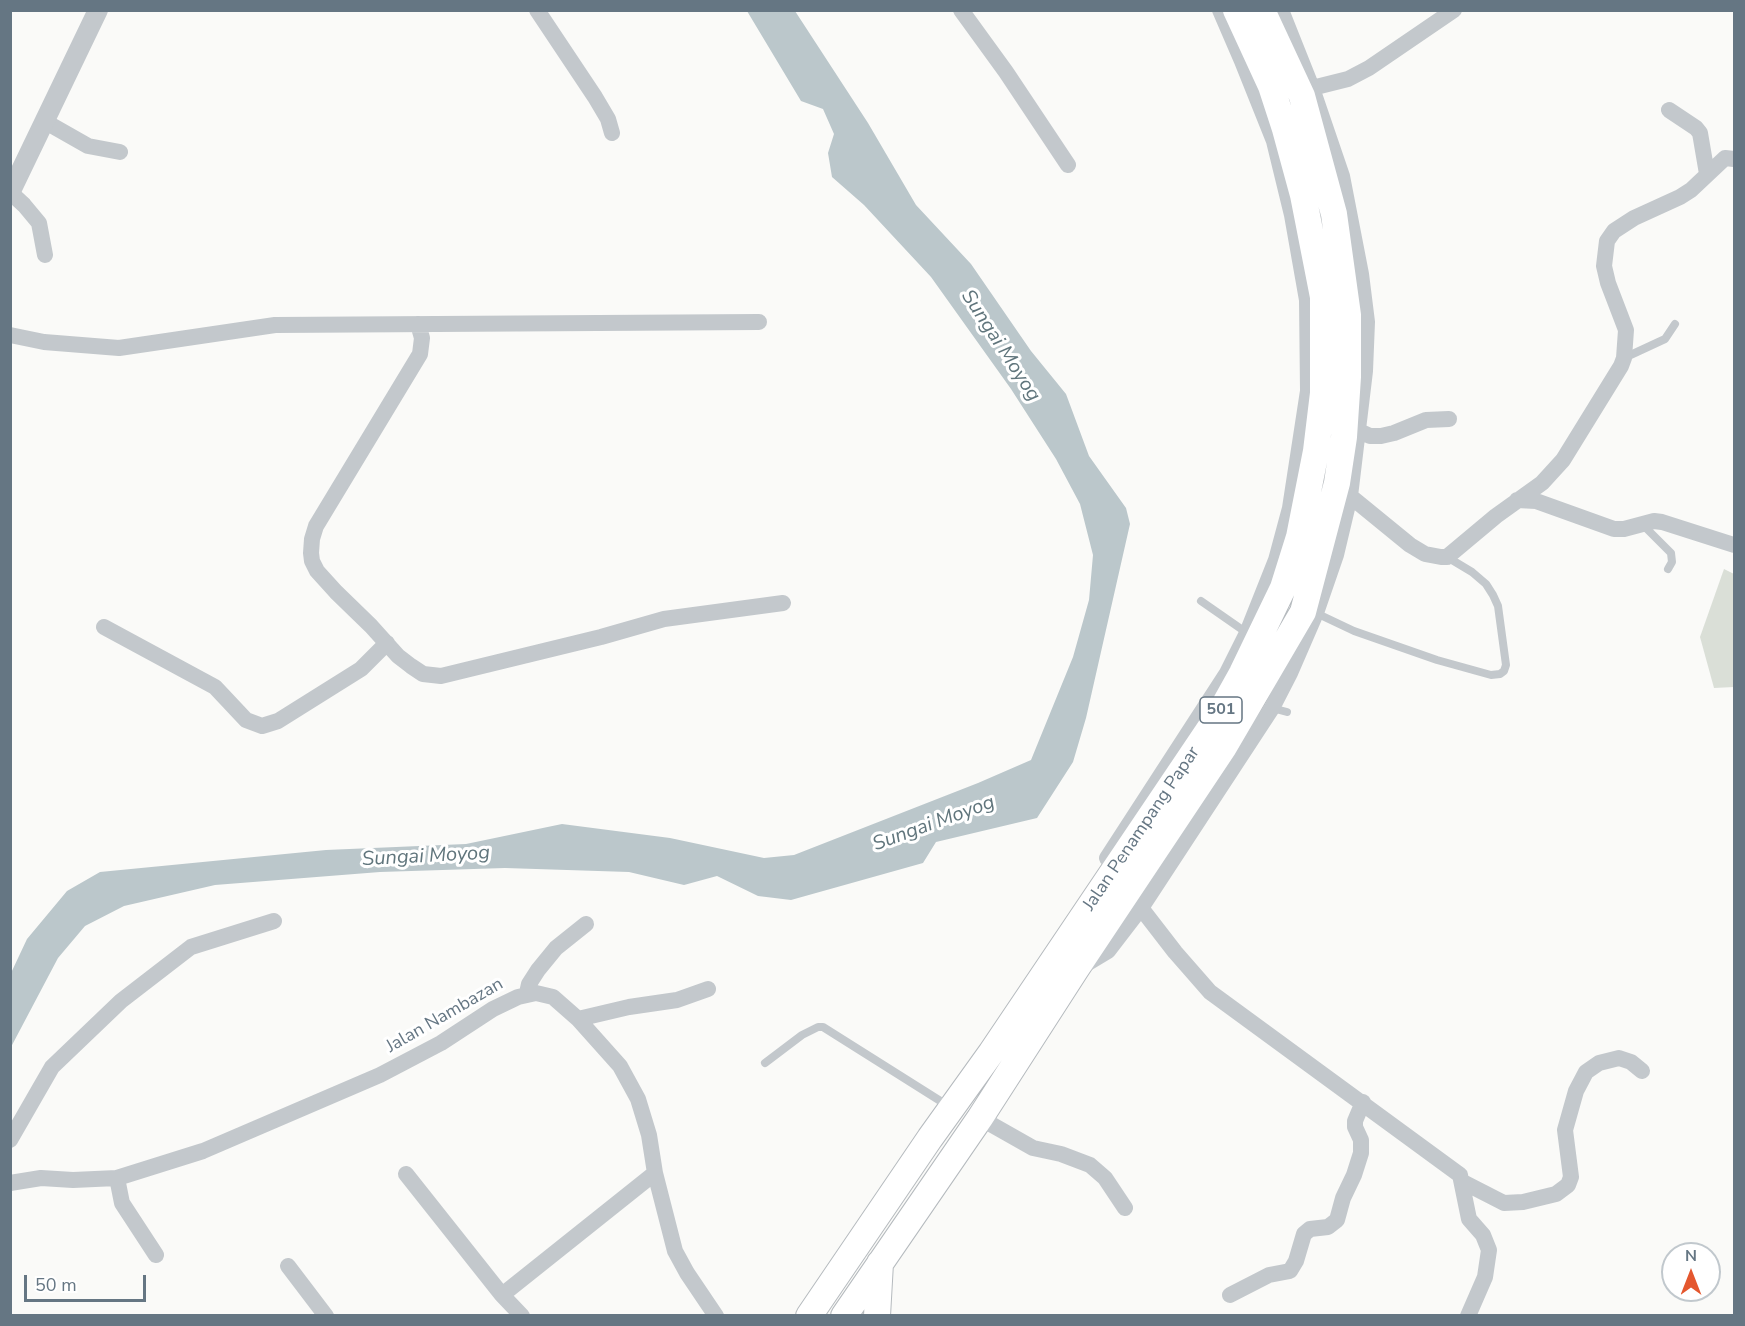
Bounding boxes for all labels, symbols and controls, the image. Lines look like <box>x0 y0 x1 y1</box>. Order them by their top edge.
water label: Sungai Moyog <box>955 286 1045 406</box>
road number: 501 <box>1200 697 1242 723</box>
street label: Jalan Penampang Papar <box>1079 743 1205 915</box>
water label: Sungai Moyog <box>870 791 998 857</box>
water label: Sungai Moyog <box>361 842 491 872</box>
street label: Jalan Nambazan <box>383 974 507 1058</box>
north arrow <box>1661 1242 1721 1302</box>
text: N <box>1685 1245 1697 1267</box>
scale bar <box>27 1263 148 1301</box>
text: 50 m <box>35 1273 77 1297</box>

